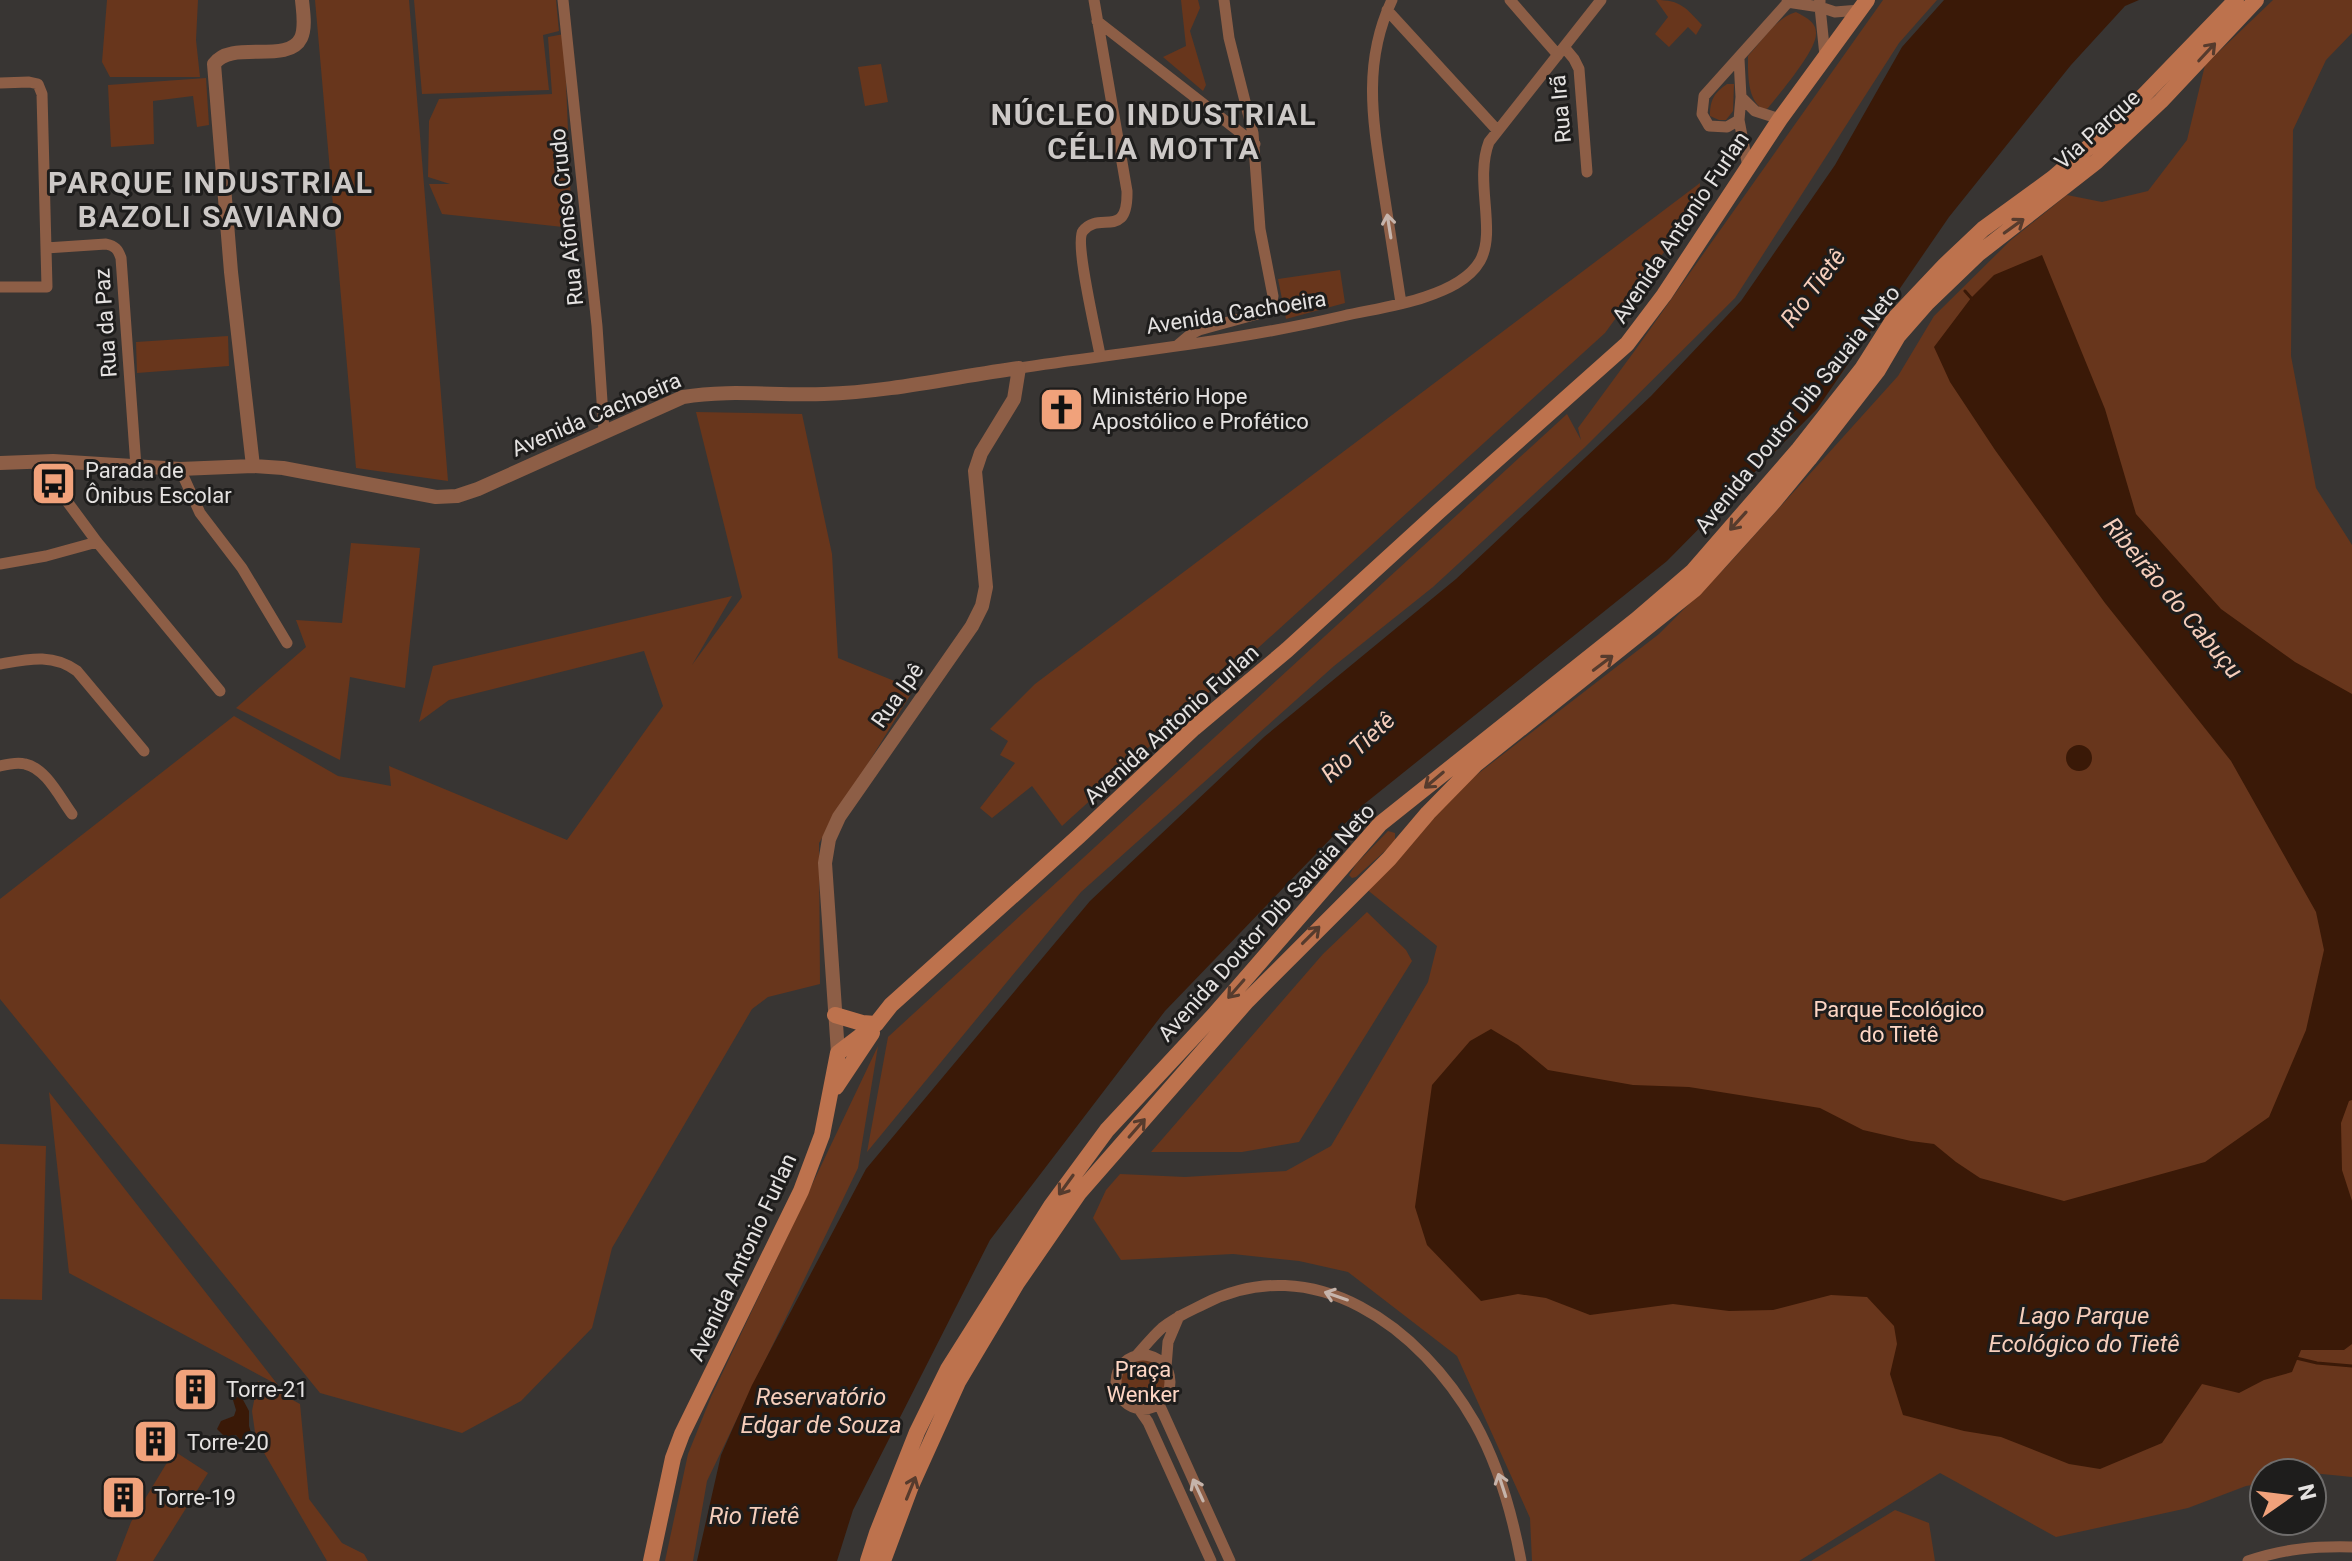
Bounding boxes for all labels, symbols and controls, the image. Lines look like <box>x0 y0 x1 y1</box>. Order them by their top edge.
one-way arrow <box>2197 42 2215 62</box>
street label: Rua Irã <box>1545 74 1576 144</box>
street label: Via Parque <box>2050 85 2145 174</box>
district label: NÚCLEO INDUSTRIAL CÉLIA MOTTA <box>991 97 1317 166</box>
street label: Rua Afonso Crudo <box>545 127 588 307</box>
street label: Avenida Antonio Furlan <box>1607 127 1754 328</box>
district label: PARQUE INDUSTRIAL BAZOLI SAVIANO <box>48 165 374 234</box>
one-way arrow <box>1381 214 1396 239</box>
one-way arrow <box>2003 217 2025 234</box>
water label: Rio Tietê <box>1775 243 1851 333</box>
street label: Rua da Paz <box>89 267 122 379</box>
street label: Avenida Doutor Dib Sauaia Neto <box>1690 280 1905 538</box>
street label: Avenida Cachoeira <box>1144 286 1328 339</box>
street label: Avenida Cachoeira <box>508 367 685 461</box>
place label: Ministério Hope Apostólico e Profético <box>1092 384 1309 434</box>
church icon: Ministério Hope Apostólico e Profético <box>1037 385 1085 433</box>
place label: Parada de Ônibus Escolar <box>85 458 232 508</box>
bus stop icon: Parada de Ônibus Escolar <box>30 459 78 507</box>
one-way arrow <box>1729 511 1747 531</box>
water label: Ribeirão do Cabuçu <box>2098 512 2249 684</box>
street label: Avenida Antonio Furlan <box>1079 640 1264 809</box>
one-way arrow <box>1592 655 1613 672</box>
street label: Rua Ipê <box>866 658 929 732</box>
water label: Rio Tietê <box>1315 706 1401 788</box>
one-way arrow <box>1424 771 1444 789</box>
street label: Avenida Doutor Dib Sauaia Neto <box>1153 798 1380 1046</box>
one-way arrow <box>1301 926 1320 945</box>
one-way arrow <box>1228 978 1246 999</box>
park label: Parque Ecológico do Tietê <box>1814 997 1984 1047</box>
one-way arrow <box>1127 1118 1145 1138</box>
street label: Avenida Antonio Furlan <box>683 1150 802 1365</box>
one-way arrow <box>1058 1174 1075 1195</box>
one-way arrow <box>1324 1288 1349 1303</box>
water label: Lago Parque Ecológico do Tietê <box>1988 1302 2180 1358</box>
park label: Praça Wenker <box>1106 1357 1180 1407</box>
building icon: Torre-21 <box>171 1365 219 1413</box>
place label: Torre-21 <box>226 1377 308 1402</box>
water label: Reservatório Edgar de Souza <box>740 1383 902 1439</box>
building icon: Torre-20 <box>132 1418 180 1466</box>
place label: Torre-20 <box>187 1430 269 1455</box>
north arrow <box>2248 1457 2328 1537</box>
building icon: Torre-19 <box>99 1473 147 1521</box>
one-way arrow <box>1494 1473 1509 1498</box>
one-way arrow <box>904 1476 919 1501</box>
one-way arrow <box>1190 1478 1205 1502</box>
text: N <box>2293 1482 2321 1503</box>
place label: Torre-19 <box>154 1485 236 1510</box>
water label: Rio Tietê <box>709 1502 799 1530</box>

